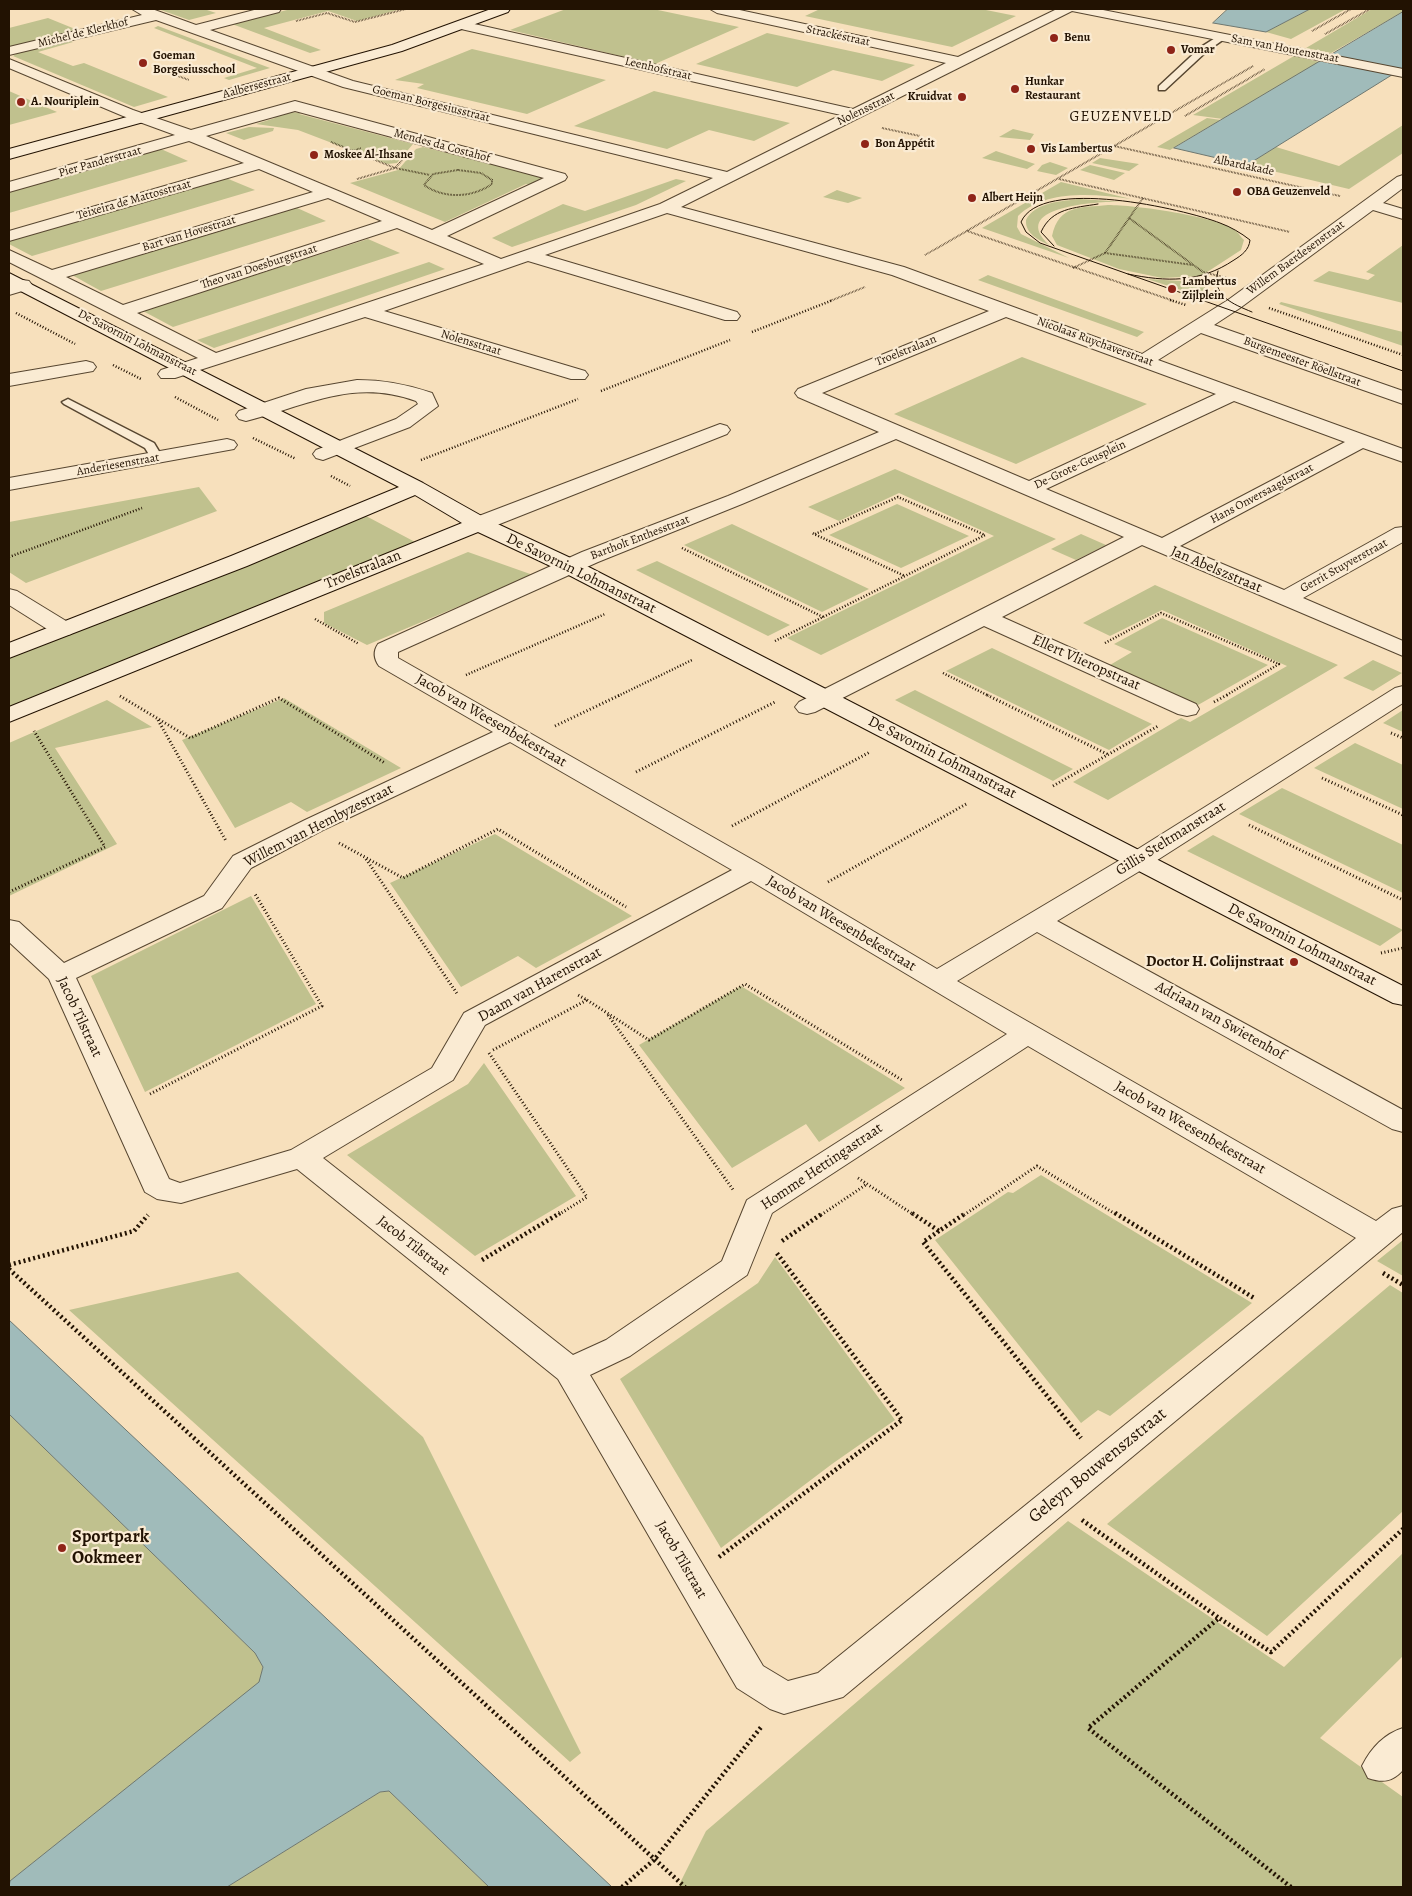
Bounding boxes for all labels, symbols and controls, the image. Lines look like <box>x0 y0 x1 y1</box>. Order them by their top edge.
street label: Michel de Klerkhof <box>36 15 130 51</box>
street label: Strackéstraat <box>805 22 871 50</box>
place label: Benu <box>1064 31 1090 45</box>
street label: Sam van Houtenstraat <box>1230 31 1340 67</box>
marker: Benu <box>1048 32 1060 44</box>
place label: Vomar <box>1181 43 1215 57</box>
marker: Vomar <box>1165 44 1177 56</box>
place label: Goeman Borgesiusschool <box>153 49 235 77</box>
street label: Leenhofstraat <box>623 54 693 84</box>
marker: Goeman Borgesiusschool <box>137 57 149 69</box>
street label: Aalbersestraat <box>221 70 293 102</box>
place label: Hunkar Restaurant <box>1025 75 1080 103</box>
street label: Goeman Borgesiusstraat <box>371 82 491 126</box>
marker: Hunkar Restaurant <box>1009 83 1021 95</box>
street label: Nolensstraat <box>835 89 897 129</box>
place label: Kruidvat <box>908 90 952 104</box>
marker: Kruidvat <box>956 91 968 103</box>
place label: A. Nouriplein <box>31 95 99 109</box>
marker: A. Nouriplein <box>15 96 27 108</box>
district label: GEUZENVELD <box>1068 108 1174 126</box>
street label: Mendes da Costahof <box>392 126 492 166</box>
place label: Bon Appétit <box>875 137 935 151</box>
marker: Bon Appétit <box>859 138 871 150</box>
place label: Vis Lambertus <box>1041 142 1113 156</box>
street label: Pier Panderstraat <box>57 143 143 181</box>
marker: Vis Lambertus <box>1025 143 1037 155</box>
place label: Moskee Al-Ihsane <box>324 148 413 162</box>
marker: Moskee Al-Ihsane <box>308 149 320 161</box>
street label: Albardakade <box>1213 153 1275 179</box>
street label: Teixeira de Mattosstraat <box>75 177 193 223</box>
place label: OBA Geuzenveld <box>1247 185 1330 199</box>
marker: OBA Geuzenveld <box>1231 186 1243 198</box>
place label: Albert Heijn <box>982 191 1043 205</box>
marker: Albert Heijn <box>966 192 978 204</box>
street label: Bart van Hovestraat <box>141 213 237 255</box>
street label: Willem Baerdesenstraat <box>1244 218 1348 298</box>
street label: Theo van Doesburgstraat <box>199 241 319 293</box>
place label: Lambertus Zijlplein <box>1182 275 1236 303</box>
marker: Lambertus Zijlplein <box>1166 283 1178 295</box>
street label: De Savornin Lohmanstraat <box>75 307 199 379</box>
street label: Nicolaas Ruychaverstraat <box>1035 314 1155 370</box>
street label: Nolensstraat <box>439 327 503 359</box>
street label: Troelstralaan <box>873 332 939 370</box>
street label: Burgemeester Röellstraat <box>1241 334 1363 390</box>
street label: De-Grote-Geusplein <box>1032 437 1128 493</box>
street label: Anderiesenstraat <box>76 451 160 479</box>
street label: Hans Onversaagdstraat <box>1208 461 1316 527</box>
street label: Bartholt Enthesstraat <box>588 512 692 564</box>
street label: De Savornin Lohmanstraat <box>503 530 659 618</box>
street label: Gerrit Stuyverstraat <box>1298 536 1390 596</box>
street label: Jan Abelszstraat <box>1168 543 1264 597</box>
street label: Troelstralaan <box>322 547 404 593</box>
street label: Ellert Vlieropstraat <box>1029 631 1143 695</box>
street label: Jacob van Weesenbekestraat <box>412 670 570 772</box>
street label: De Savornin Lohmanstraat <box>865 713 1019 803</box>
street label: Willem van Hembyzestraat <box>241 780 397 872</box>
street label: Gillis Steltmanstraat <box>1113 798 1229 880</box>
street label: Jacob van Weesenbekestraat <box>763 872 919 976</box>
street label: De Savornin Lohmanstraat <box>1225 900 1379 990</box>
street label: Daam van Harenstraat <box>475 944 605 1026</box>
place label: Doctor H. Colijnstraat <box>1146 953 1284 971</box>
marker: Doctor H. Colijnstraat <box>1288 956 1300 968</box>
street label: Jacob Tilstraat <box>53 974 105 1060</box>
street label: Adriaan van Swietenhof <box>1152 978 1288 1064</box>
street label: Jacob van Weesenbekestraat <box>1111 1077 1269 1179</box>
street label: Homme Hettingastraat <box>758 1120 886 1214</box>
street label: Jacob Tilstraat <box>373 1212 453 1280</box>
street label: Geleyn Bouwenszstraat <box>1025 1404 1171 1528</box>
street label: Jacob Tilstraat <box>652 1518 710 1602</box>
place label: Sportpark Ookmeer <box>72 1527 149 1570</box>
marker: Sportpark Ookmeer <box>56 1542 68 1554</box>

